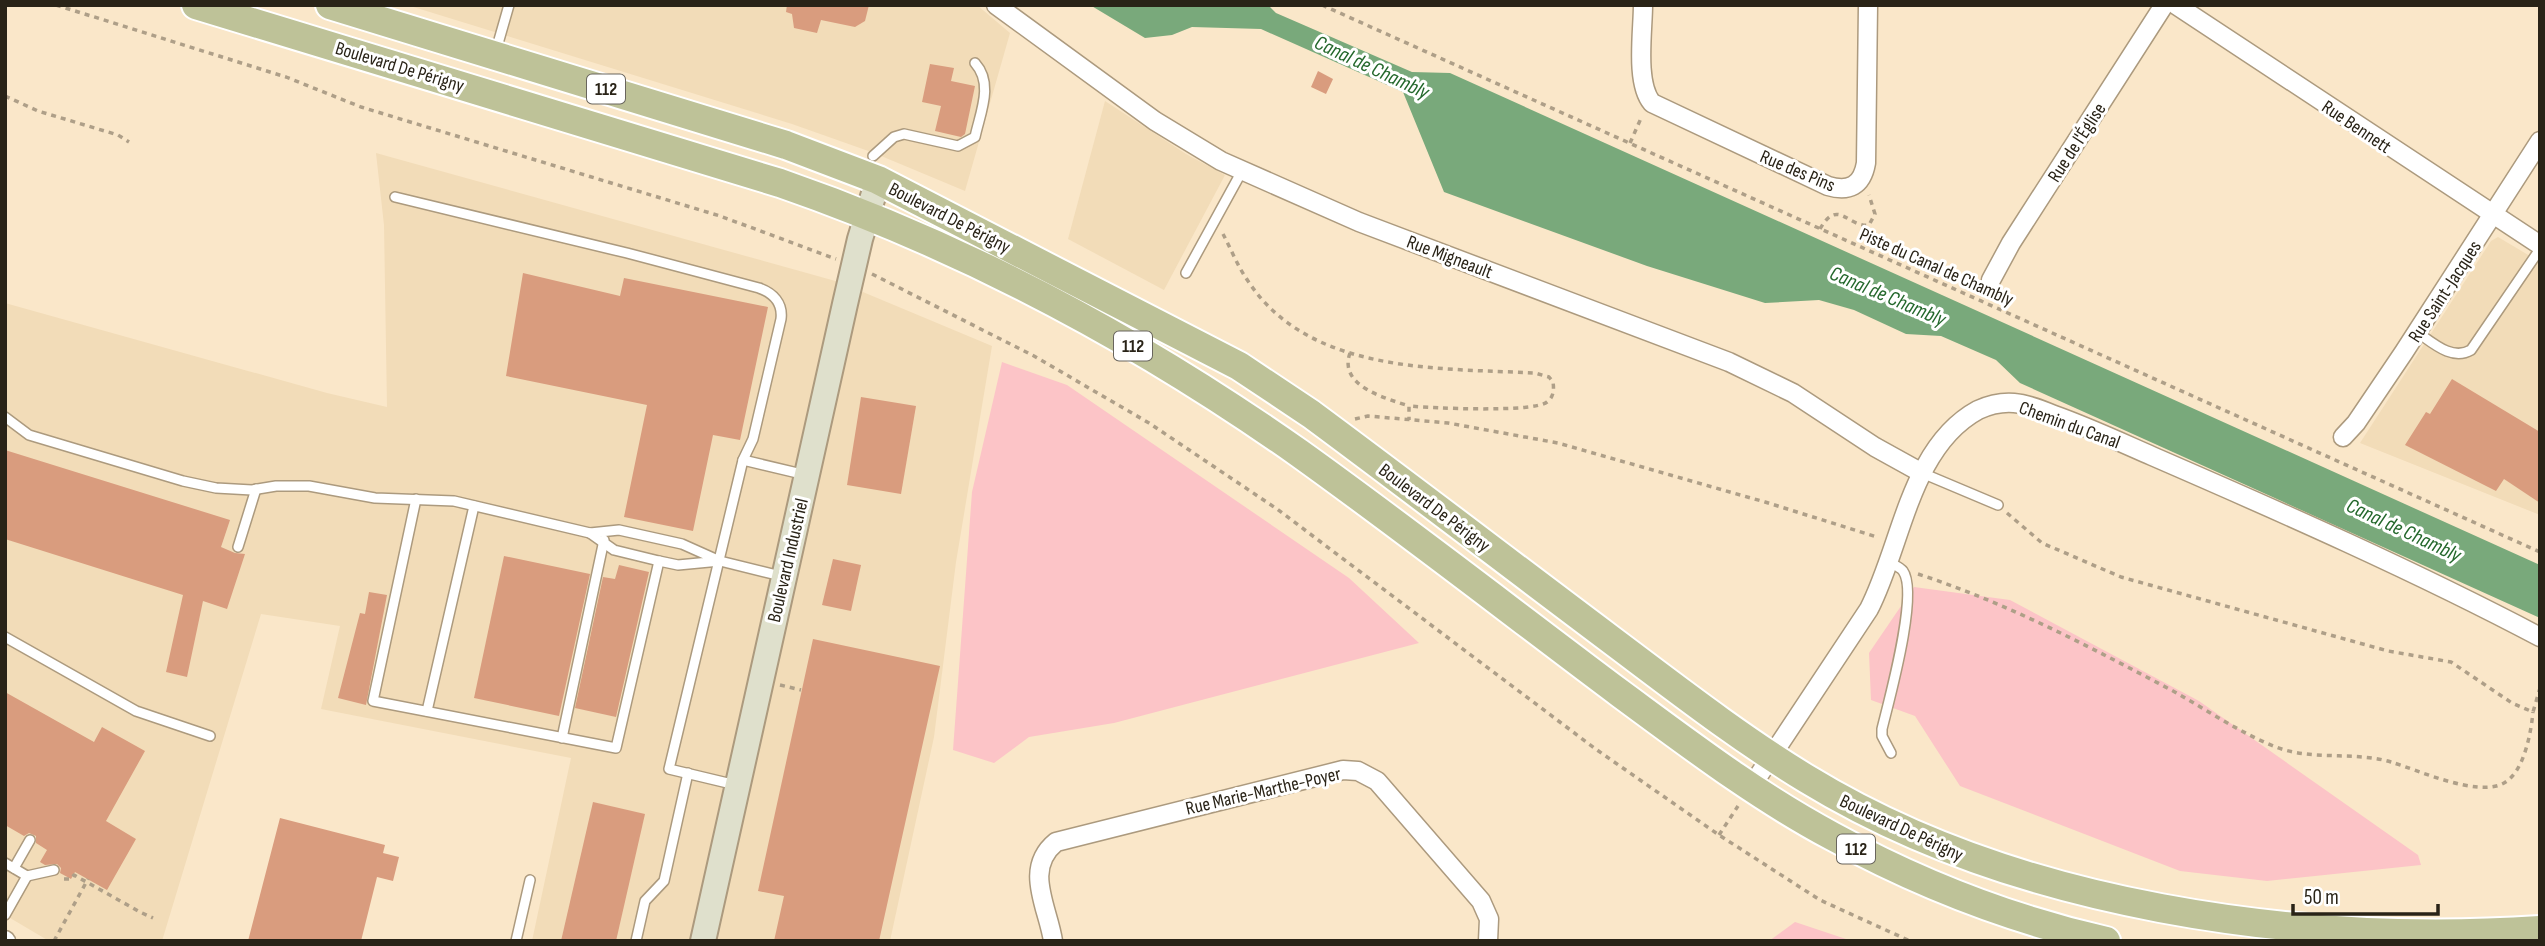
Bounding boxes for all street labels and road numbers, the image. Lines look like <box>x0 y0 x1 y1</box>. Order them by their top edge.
street label: Boulevard De Périgny <box>332 37 467 98</box>
road number: 112 <box>587 74 625 104</box>
street label: Rue Bennett <box>2317 96 2395 159</box>
street label: Rue de l'Église <box>2043 99 2111 187</box>
street label: Rue des Pins <box>1756 145 1839 198</box>
street label: Boulevard De Périgny <box>885 178 1015 259</box>
street label: Piste du Canal de Chambly <box>1857 222 2017 310</box>
street label: Rue Migneault <box>1403 231 1496 284</box>
street label: Rue Saint-Jacques <box>2404 236 2487 347</box>
road number: 112 <box>1114 332 1152 360</box>
street label: Chemin du Canal <box>2016 396 2123 454</box>
street label: Boulevard De Périgny <box>1374 459 1495 558</box>
street label: Boulevard Industriel <box>763 496 814 625</box>
street label: Rue Marie-Marthe-Poyer <box>1184 762 1344 820</box>
street label: Boulevard De Périgny <box>1836 790 1967 867</box>
road number: 112 <box>1837 834 1875 864</box>

